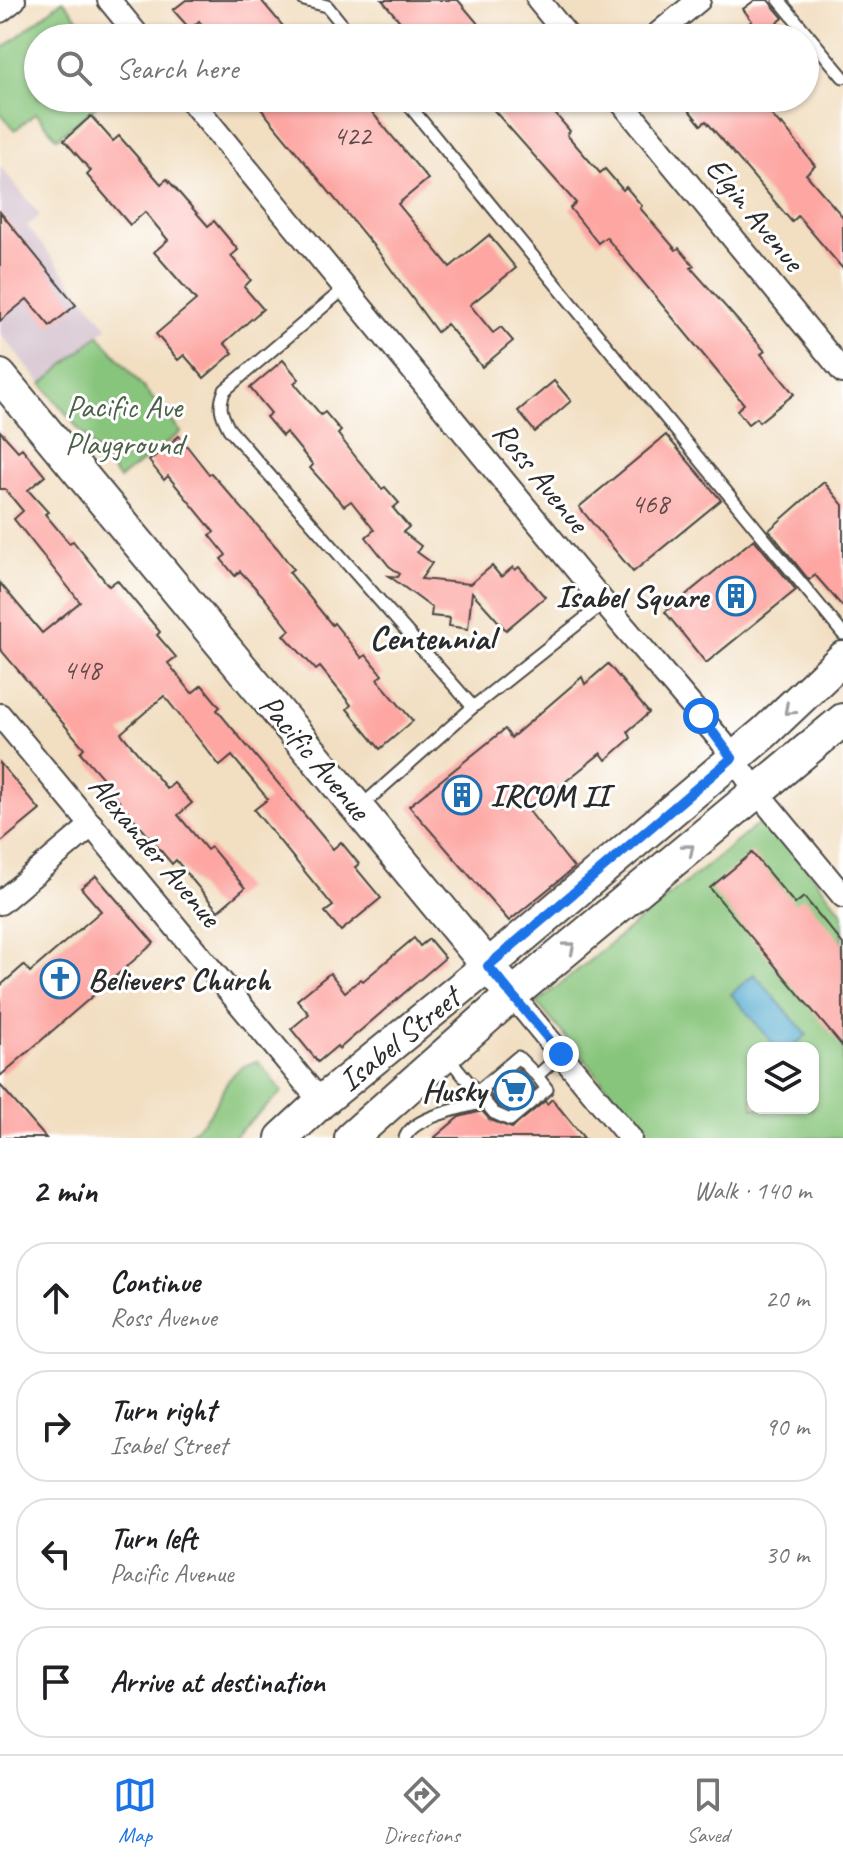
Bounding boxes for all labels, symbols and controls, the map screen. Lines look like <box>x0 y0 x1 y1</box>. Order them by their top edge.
search box <box>24 24 819 112</box>
icon: search <box>52 46 96 90</box>
text: Search here <box>116 49 238 87</box>
house number: 422 <box>333 118 373 153</box>
street label: Elgin Avenue <box>696 148 815 282</box>
park label: Pacific Ave Playground <box>65 386 188 464</box>
street label: Ross Avenue <box>484 413 600 543</box>
house number: 468 <box>631 486 671 521</box>
building icon: Isabel Square <box>715 575 757 617</box>
place label: Isabel Square <box>556 576 710 617</box>
district label: Centennial <box>370 616 500 659</box>
house number: 448 <box>63 652 103 687</box>
street label: Pacific Avenue <box>250 686 381 830</box>
route start <box>683 698 719 734</box>
one-way arrow <box>784 700 799 715</box>
street label: Alexander Avenue <box>80 767 232 937</box>
building icon: IRCOM II <box>441 774 483 816</box>
place label: IRCOM II <box>490 775 616 816</box>
one-way arrow <box>679 844 694 859</box>
one-way arrow <box>561 942 576 957</box>
church icon: Believers Church <box>39 958 81 1000</box>
place label: Believers Church <box>88 959 271 1000</box>
street label: Isabel Street <box>330 975 471 1100</box>
route end <box>543 1036 579 1072</box>
map controls <box>747 1042 819 1114</box>
button: layers <box>747 1042 819 1114</box>
supermarket icon: Husky <box>493 1069 535 1111</box>
place label: Husky <box>422 1070 489 1111</box>
text: 2 min <box>32 1169 97 1212</box>
text: Walk · 140 m <box>694 1174 811 1207</box>
text: Continue <box>110 1263 200 1301</box>
icon: ahead <box>34 1276 78 1320</box>
text: 20 m <box>765 1282 809 1315</box>
text: Ross Avenue <box>110 1301 217 1334</box>
text: Turn right <box>110 1391 215 1429</box>
icon: right <box>34 1404 78 1448</box>
text: 90 m <box>765 1410 809 1443</box>
text: Isabel Street <box>110 1429 227 1462</box>
text: Turn left <box>110 1519 197 1557</box>
icon: left <box>34 1532 78 1576</box>
text: 30 m <box>765 1538 809 1571</box>
text: Pacific Avenue <box>110 1557 233 1590</box>
icon: arrive <box>34 1660 78 1704</box>
text: Arrive at destination <box>110 1663 325 1701</box>
tab: Map <box>113 1773 157 1849</box>
tab: Directions <box>383 1773 460 1849</box>
tab: Saved <box>686 1773 730 1849</box>

